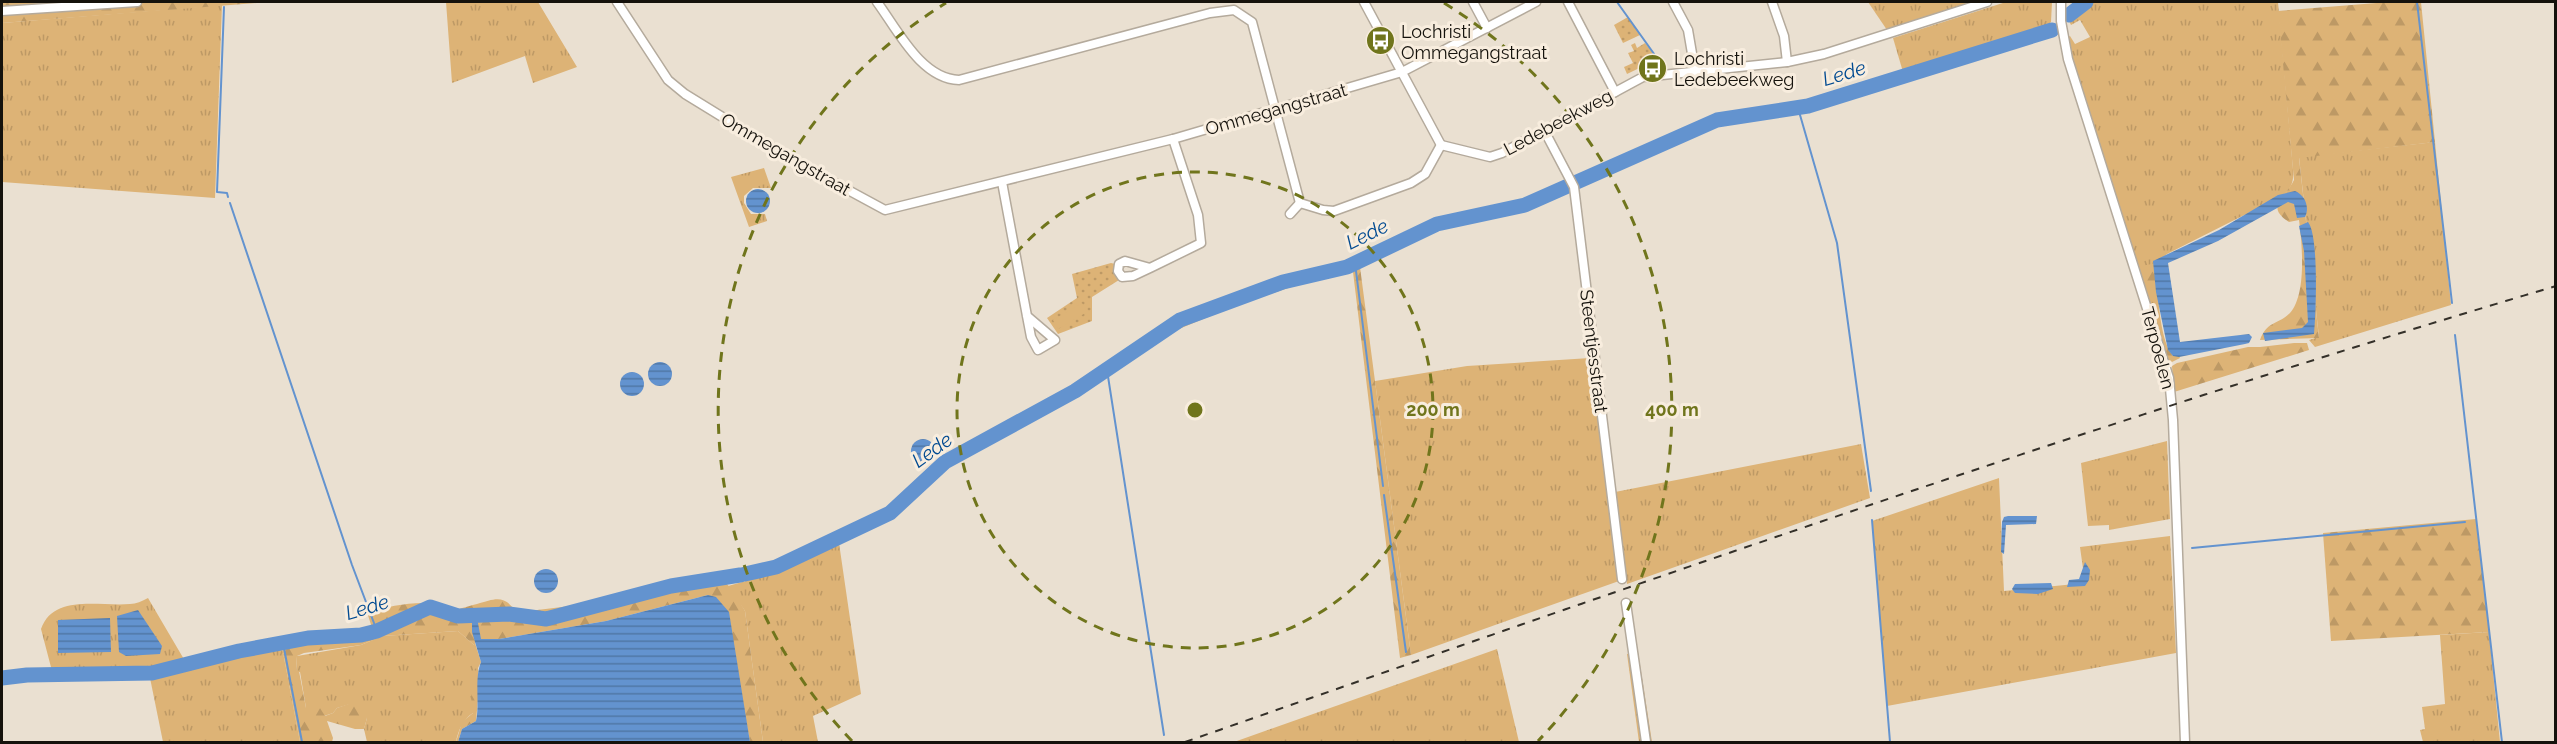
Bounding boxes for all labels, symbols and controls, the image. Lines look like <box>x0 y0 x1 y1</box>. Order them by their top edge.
place label: Lochristi Ommegangstraat <box>1401 21 1547 63</box>
bus stop icon: Lochristi Ommegangstraat <box>1364 25 1396 57</box>
place label: Lochristi Ledebeekweg <box>1674 48 1794 90</box>
bus stop icon: Lochristi Ledebeekweg <box>1637 52 1669 84</box>
water label: Lede <box>1819 55 1869 91</box>
street label: Ommegangstraat <box>1203 79 1349 139</box>
street label: Ledebeekweg <box>1500 84 1616 160</box>
street label: Ommegangstraat <box>717 108 855 200</box>
water label: Lede <box>1342 213 1392 254</box>
street label: Steentjesstraat <box>1576 288 1612 414</box>
street label: Terpoelen <box>2137 305 2179 391</box>
text: 200 m <box>1406 399 1460 420</box>
text: 400 m <box>1645 399 1699 420</box>
centre of rings <box>1185 400 1205 420</box>
water label: Lede <box>907 427 957 473</box>
water label: Lede <box>342 589 392 625</box>

